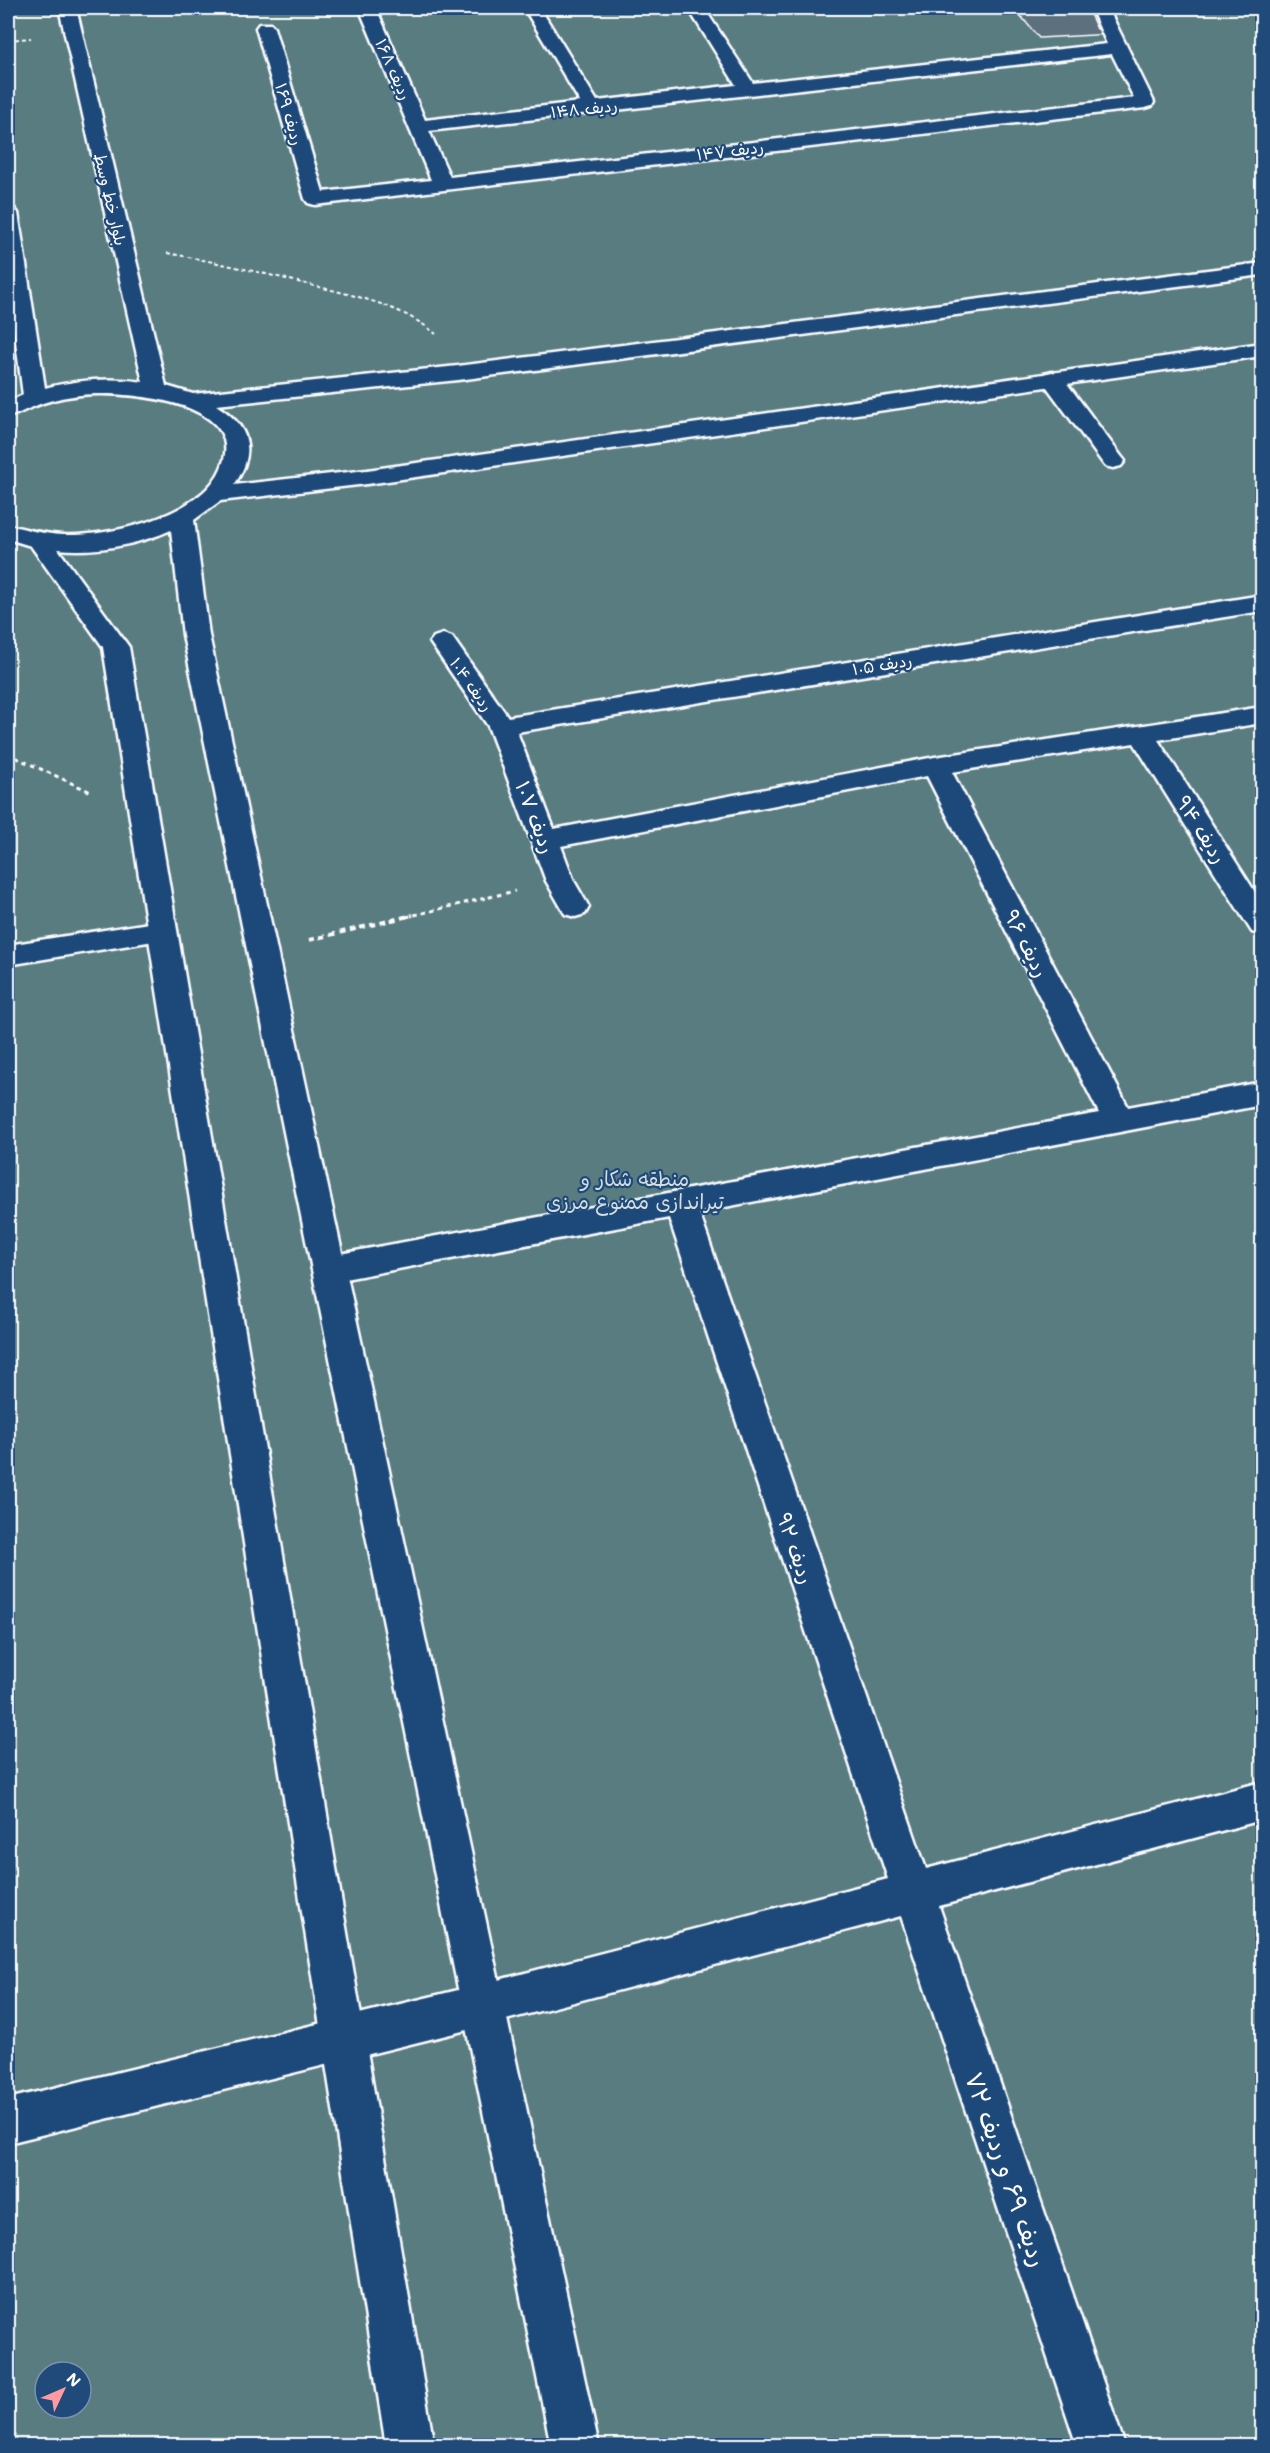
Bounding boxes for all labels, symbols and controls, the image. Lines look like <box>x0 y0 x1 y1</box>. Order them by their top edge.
street label: ردیف ۱۶۸ <box>371 35 417 103</box>
street label: ردیف ۱۶۹ <box>271 80 309 148</box>
street label: ردیف ۱۴۸ <box>549 94 619 122</box>
street label: ردیف ۱۴۷ <box>695 135 765 165</box>
street label: بلوار خط وسط <box>89 151 132 248</box>
street label: ردیف ۱۰۵ <box>851 649 913 679</box>
street label: ردیف ۱۰۴ <box>446 653 498 715</box>
street label: ردیف ۱۰۷ <box>510 777 562 857</box>
street label: ردیف ۹۴ <box>1171 790 1233 868</box>
street label: ردیف ۹۶ <box>999 905 1055 981</box>
park label: منطقه شکار و تیراندازی ممنوع مرزی <box>546 1165 724 1216</box>
street label: ردیف ۹۲ <box>772 1509 820 1587</box>
street label: ردیف ۶۹ و ردیف ۷۲ <box>959 2068 1055 2270</box>
north arrow <box>33 2360 93 2420</box>
text: N <box>62 2368 86 2391</box>

